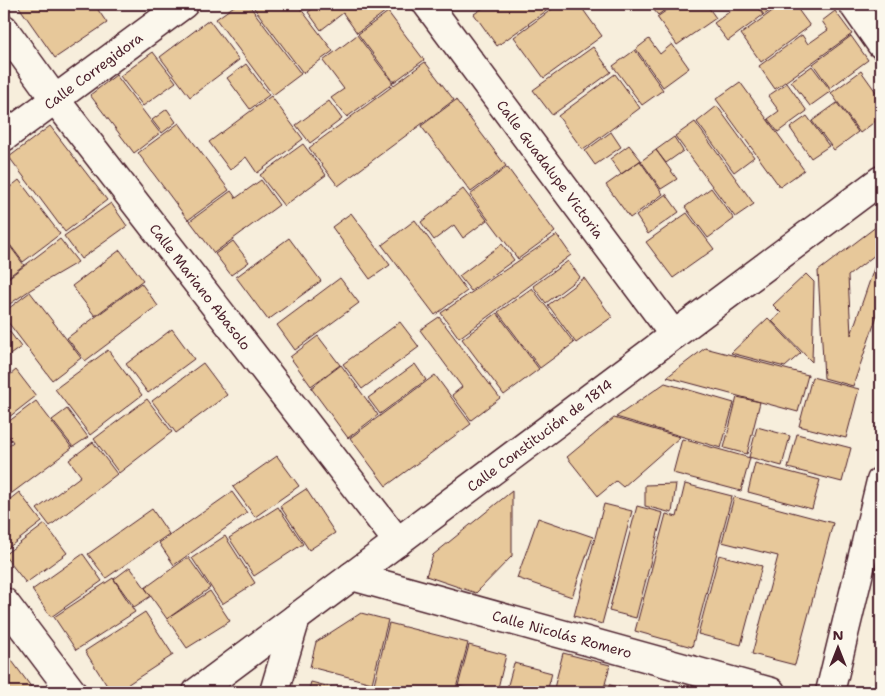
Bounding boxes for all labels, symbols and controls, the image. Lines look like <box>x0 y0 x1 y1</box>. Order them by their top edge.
street label: Calle Corregidora <box>40 29 146 113</box>
street label: Calle Guadalupe Victoria <box>493 96 608 242</box>
street label: Calle Mariano Abasolo <box>146 220 255 354</box>
street label: Calle Constitución de 1814 <box>463 375 616 496</box>
street label: Calle Nicolás Romero <box>490 606 634 662</box>
north arrow <box>812 624 862 674</box>
text: N <box>832 626 844 644</box>

